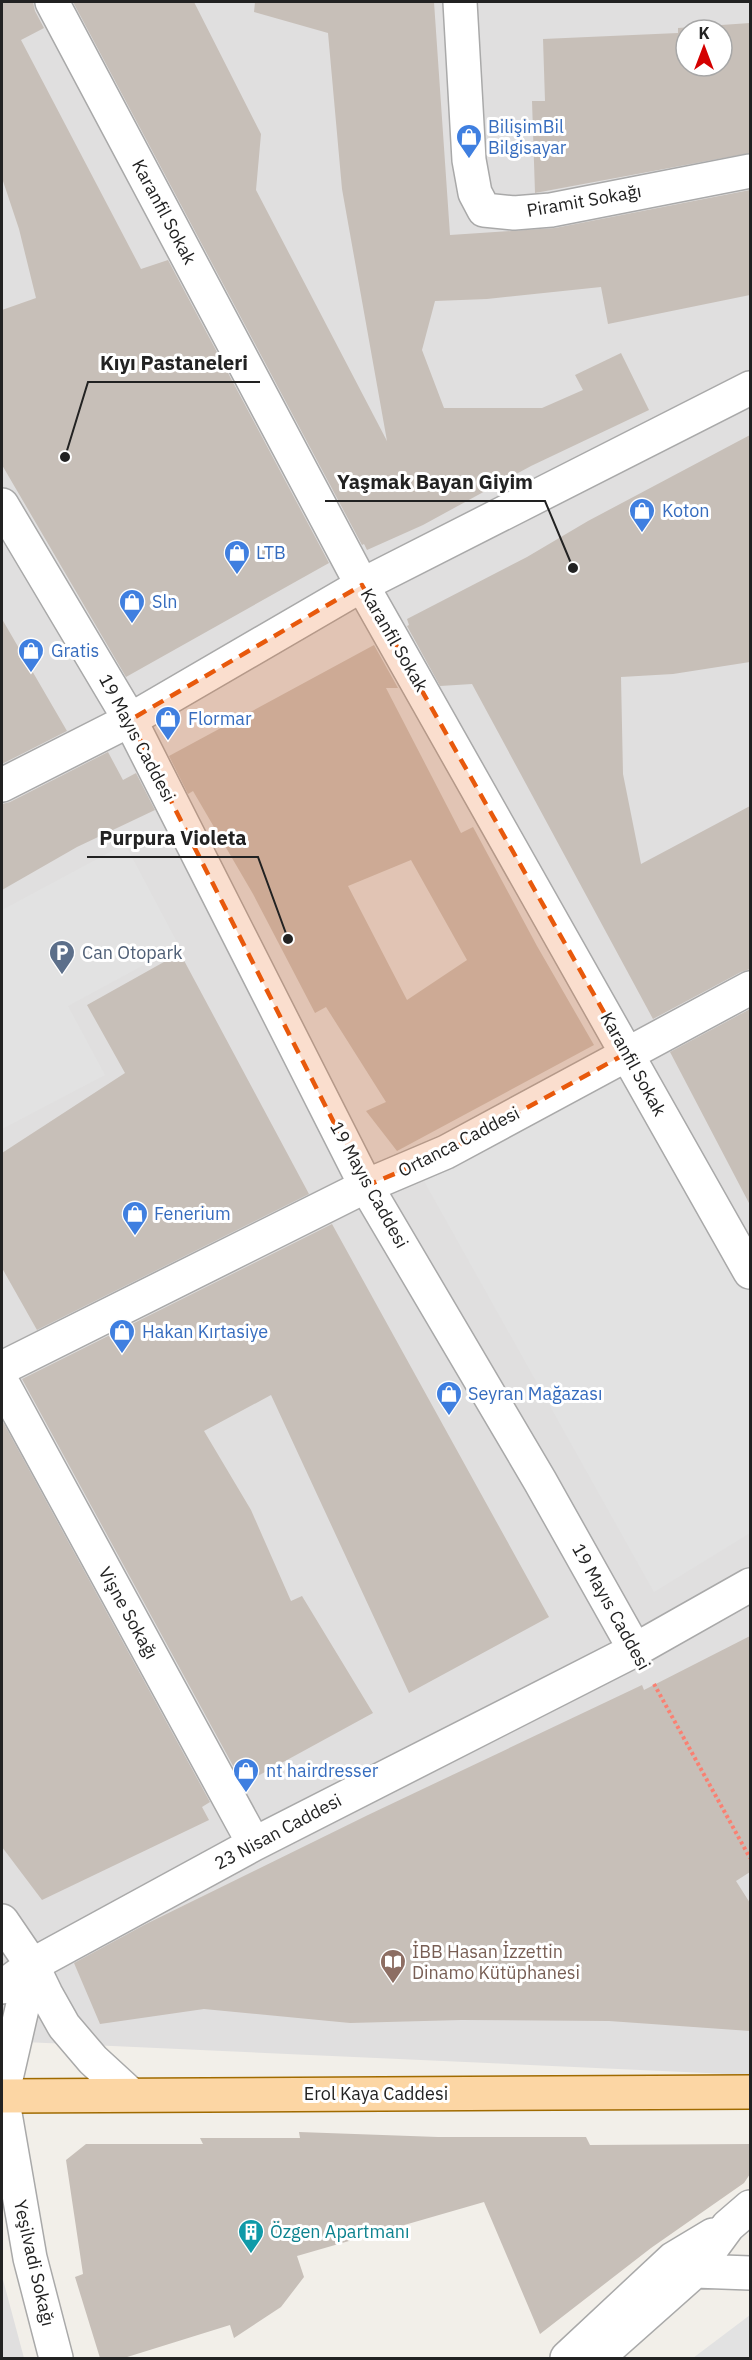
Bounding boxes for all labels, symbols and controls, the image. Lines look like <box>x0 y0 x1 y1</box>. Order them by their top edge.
north arrow <box>674 18 734 78</box>
text: K <box>698 23 710 43</box>
place label: BilişimBil Bilgisayar <box>488 115 567 159</box>
shop icon: BilişimBil Bilgisayar <box>454 122 484 160</box>
street label: Karanfil Sokak <box>127 155 202 269</box>
street label: Piramit Sokağı <box>525 179 643 222</box>
callout: Kıyı Pastaneleri <box>88 344 260 382</box>
text: Kıyı Pastaneleri <box>100 349 248 376</box>
callout: Yaşmak Bayan Giyim <box>325 463 545 501</box>
text: Yaşmak Bayan Giyim <box>337 468 533 495</box>
shop icon: Koton <box>627 496 657 534</box>
place label: Koton <box>662 499 710 522</box>
shop icon: LTB <box>222 538 252 576</box>
place label: LTB <box>256 541 286 564</box>
street label: Karanfil Sokak <box>356 584 434 696</box>
shop icon: Sln <box>117 587 147 625</box>
place label: Sln <box>152 590 178 613</box>
shop icon: Gratis <box>16 636 46 674</box>
place label: Gratis <box>51 639 99 662</box>
street label: 19 Mayıs Caddesi <box>94 670 181 806</box>
shop icon: Flormar <box>153 704 183 742</box>
place label: Flormar <box>188 707 252 730</box>
callout: Purpura Violeta <box>87 819 258 857</box>
text: Purpura Violeta <box>99 824 247 851</box>
parking icon: Can Otopark <box>47 938 77 976</box>
place label: Can Otopark <box>82 941 183 964</box>
street label: Karanfil Sokak <box>595 1008 672 1120</box>
street label: Ortanca Caddesi <box>394 1101 523 1182</box>
street label: 19 Mayıs Caddesi <box>325 1117 414 1252</box>
shop icon: Fenerium <box>120 1199 150 1237</box>
place label: Fenerium <box>154 1202 231 1225</box>
shop icon: Hakan Kırtasiye <box>107 1317 137 1355</box>
place label: Hakan Kırtasiye <box>142 1320 268 1343</box>
shop icon: Seyran Mağazası <box>434 1379 464 1417</box>
place label: Seyran Mağazası <box>468 1382 602 1405</box>
street label: 19 Mayıs Caddesi <box>567 1539 656 1674</box>
street label: Vişne Sokağı <box>94 1562 163 1663</box>
shop icon: nt hairdresser <box>231 1756 261 1794</box>
place label: nt hairdresser <box>266 1759 379 1782</box>
street label: 23 Nisan Caddesi <box>210 1788 345 1875</box>
place label: İBB Hasan İzzettin Dinamo Kütüphanesi <box>412 1940 580 1984</box>
library icon: İBB Hasan İzzettin Dinamo Kütüphanesi <box>378 1947 408 1985</box>
street label: Erol Kaya Caddesi <box>304 2082 448 2105</box>
street label: Yeşilvadi Sokağı <box>9 2198 60 2328</box>
building icon: Özgen Apartmanı <box>236 2217 266 2255</box>
place label: Özgen Apartmanı <box>270 2220 409 2243</box>

